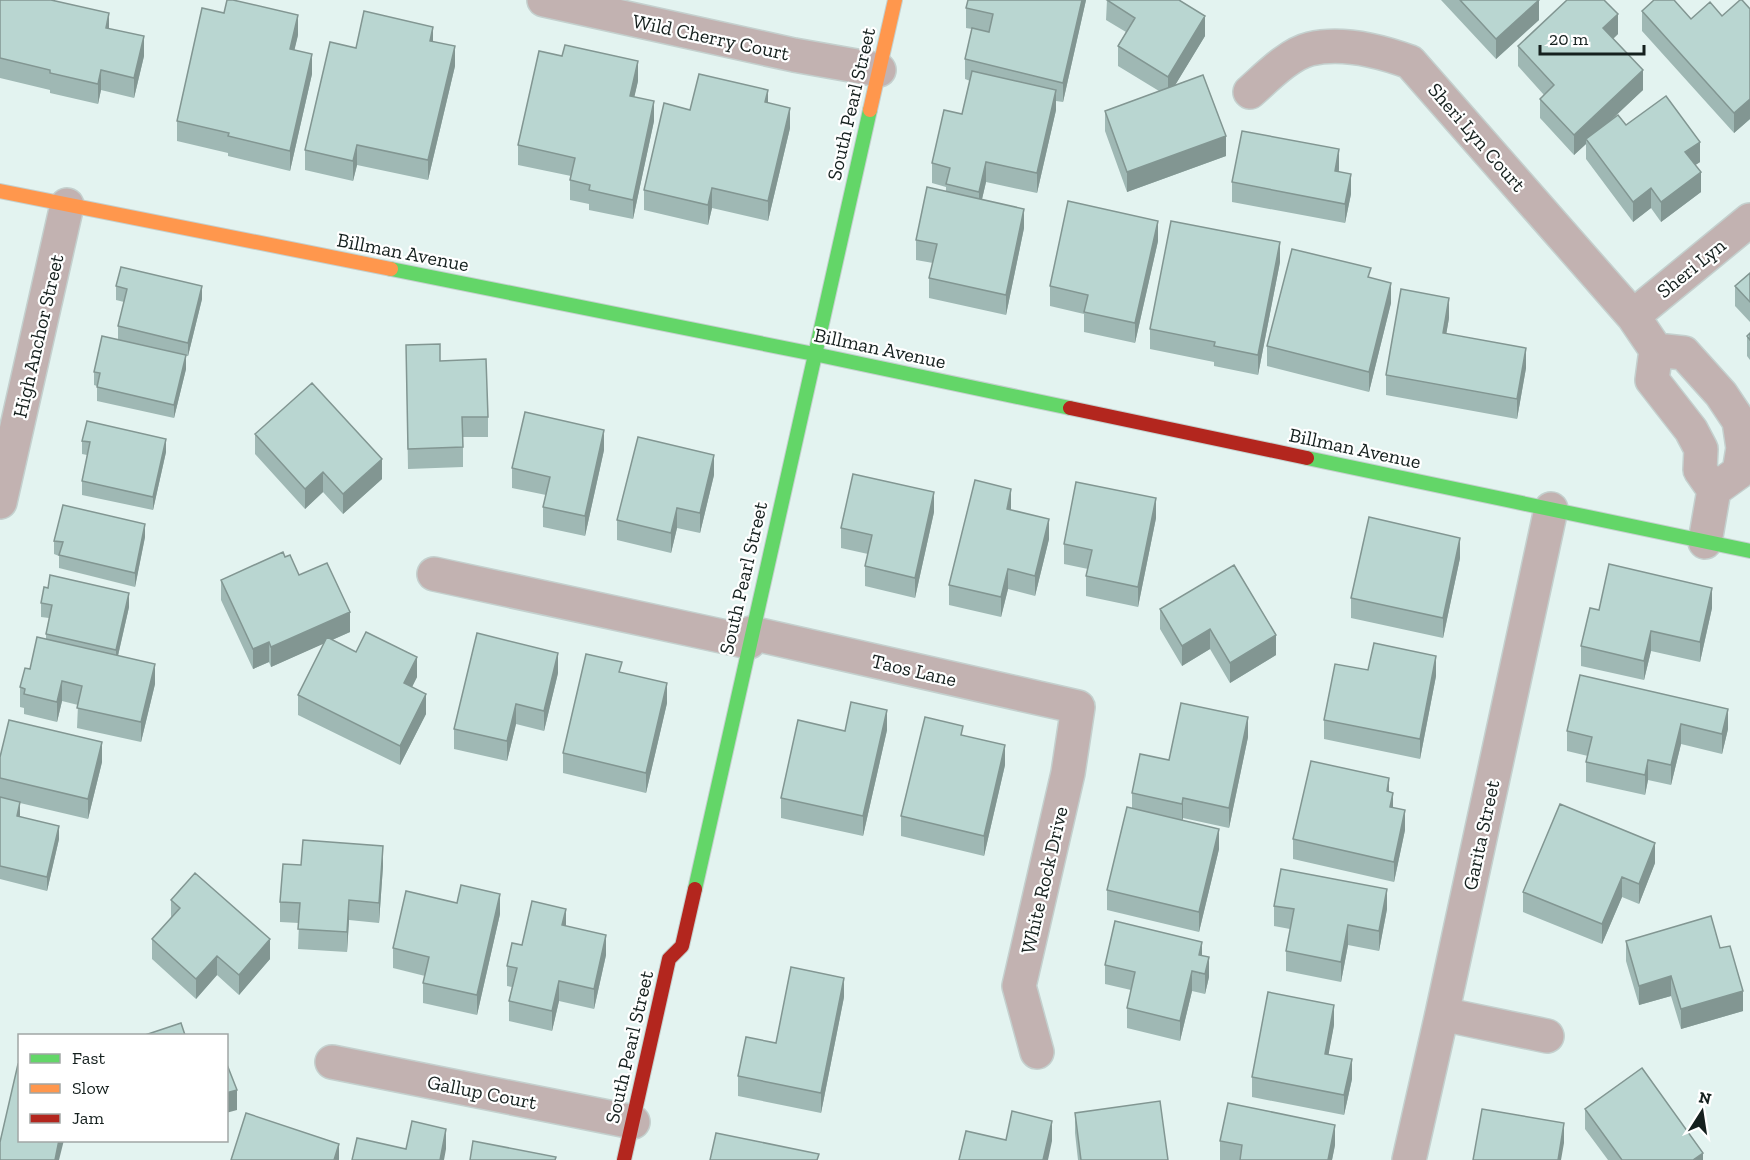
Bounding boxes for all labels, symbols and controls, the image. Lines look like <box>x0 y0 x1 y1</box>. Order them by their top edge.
street label: Wild Cherry Court <box>630 9 792 65</box>
scale bar <box>1540 18 1644 56</box>
street label: South Pearl Street <box>822 25 880 183</box>
text: 20 m <box>1549 28 1589 50</box>
street label: Sheri Lyn Court <box>1423 78 1531 197</box>
street label: Billman Avenue <box>335 227 471 277</box>
street label: Sheri Lyn <box>1652 233 1731 303</box>
street label: High Anchor Street <box>8 251 69 420</box>
street label: Billman Avenue <box>812 322 948 374</box>
street label: Billman Avenue <box>1287 422 1423 474</box>
street label: South Pearl Street <box>714 499 772 657</box>
street label: Taos Lane <box>869 649 959 691</box>
street label: Garita Street <box>1458 777 1504 892</box>
street label: White Rock Drive <box>1015 804 1073 956</box>
street label: South Pearl Street <box>600 968 658 1126</box>
legend <box>18 1034 228 1142</box>
text: Fast <box>72 1047 105 1069</box>
street label: Gallup Court <box>425 1070 539 1114</box>
text: Slow <box>72 1077 109 1099</box>
north arrow <box>1672 1082 1732 1142</box>
text: N <box>1697 1087 1713 1108</box>
text: Jam <box>72 1107 104 1129</box>

